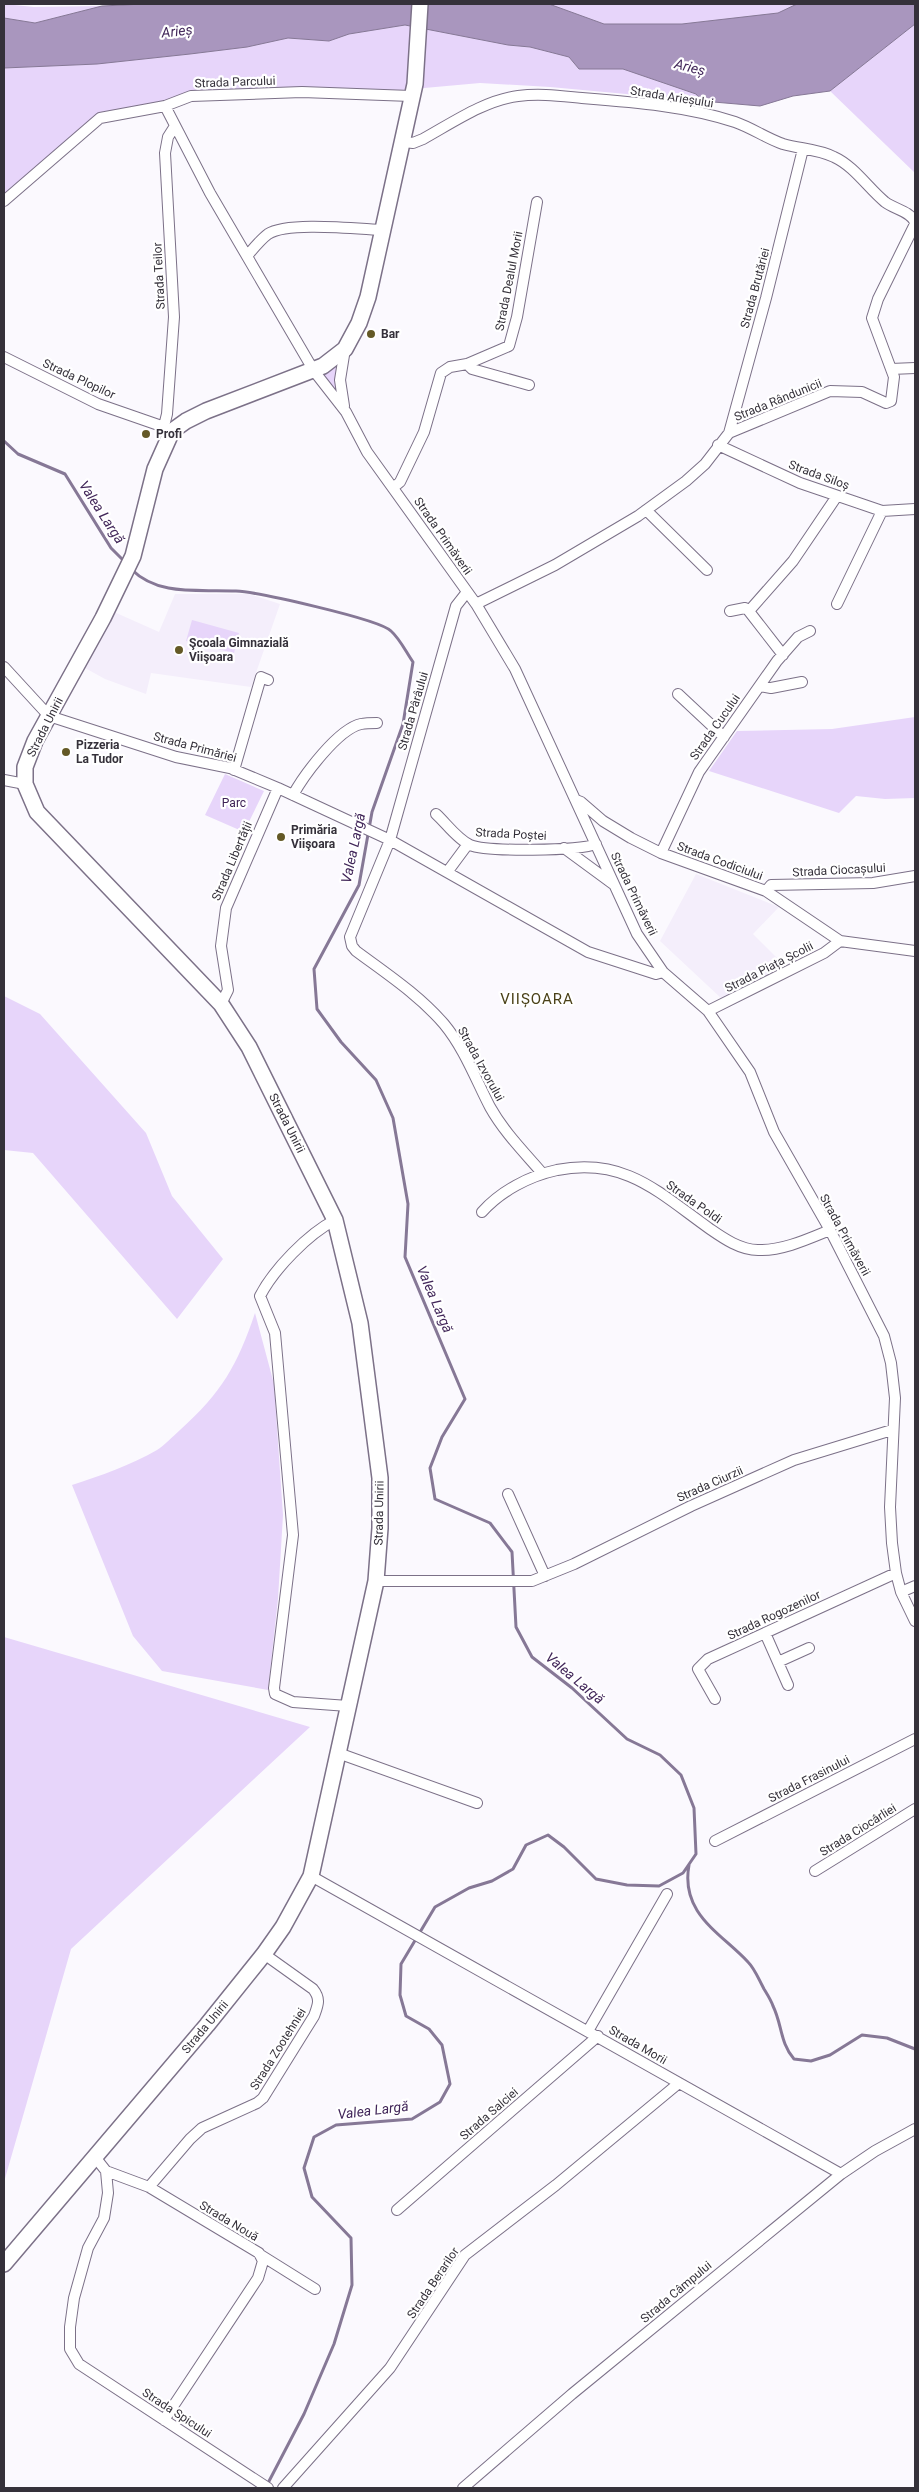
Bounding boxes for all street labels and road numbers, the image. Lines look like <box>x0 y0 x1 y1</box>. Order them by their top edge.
street label: Strada Parcului <box>194 74 276 90</box>
street label: Strada Arieșului <box>629 84 715 111</box>
street label: Strada Dealul Morii <box>492 230 526 332</box>
street label: Strada Teilor <box>150 242 168 310</box>
street label: Strada Brutăriei <box>738 246 772 330</box>
street label: Strada Plopilor <box>40 356 118 402</box>
street label: Strada Rândunicii <box>732 376 824 424</box>
street label: Strada Siloș <box>786 458 851 493</box>
street label: Strada Primăverii <box>411 495 475 577</box>
street label: Strada Pârâului <box>395 670 431 752</box>
street label: Strada Cucului <box>687 691 743 763</box>
street label: Strada Unirii <box>24 695 66 759</box>
street label: Strada Primăriei <box>152 729 238 765</box>
street label: Strada Libertății <box>209 819 256 903</box>
street label: Strada Poștei <box>475 825 547 844</box>
street label: Strada Codiciului <box>675 839 765 883</box>
street label: Strada Primăverii <box>608 850 660 938</box>
street label: Strada Ciocașului <box>792 861 886 880</box>
street label: Strada Piața Școlii <box>723 939 816 996</box>
street label: Strada Izvorului <box>455 1024 507 1104</box>
street label: Strada Unirii <box>266 1091 308 1155</box>
street label: Strada Poldi <box>664 1178 725 1226</box>
street label: Strada Primăverii <box>817 1192 873 1278</box>
street label: Strada Ciurzii <box>675 1463 745 1505</box>
street label: Strada Unirii <box>371 1480 387 1546</box>
street label: Strada Rogozenilor <box>725 1587 823 1643</box>
street label: Strada Frasinului <box>766 1752 852 1806</box>
street label: Strada Ciocârliei <box>817 1801 899 1859</box>
street label: Strada Unirii <box>179 1998 231 2056</box>
street label: Strada Zootehniei <box>247 2005 309 2093</box>
street label: Strada Morii <box>606 2023 670 2067</box>
street label: Strada Salciei <box>457 2085 521 2143</box>
street label: Strada Nouă <box>197 2198 261 2244</box>
street label: Strada Berarilor <box>404 2245 462 2321</box>
street label: Strada Câmpului <box>638 2258 714 2326</box>
street label: Strada Spicului <box>140 2385 214 2441</box>

